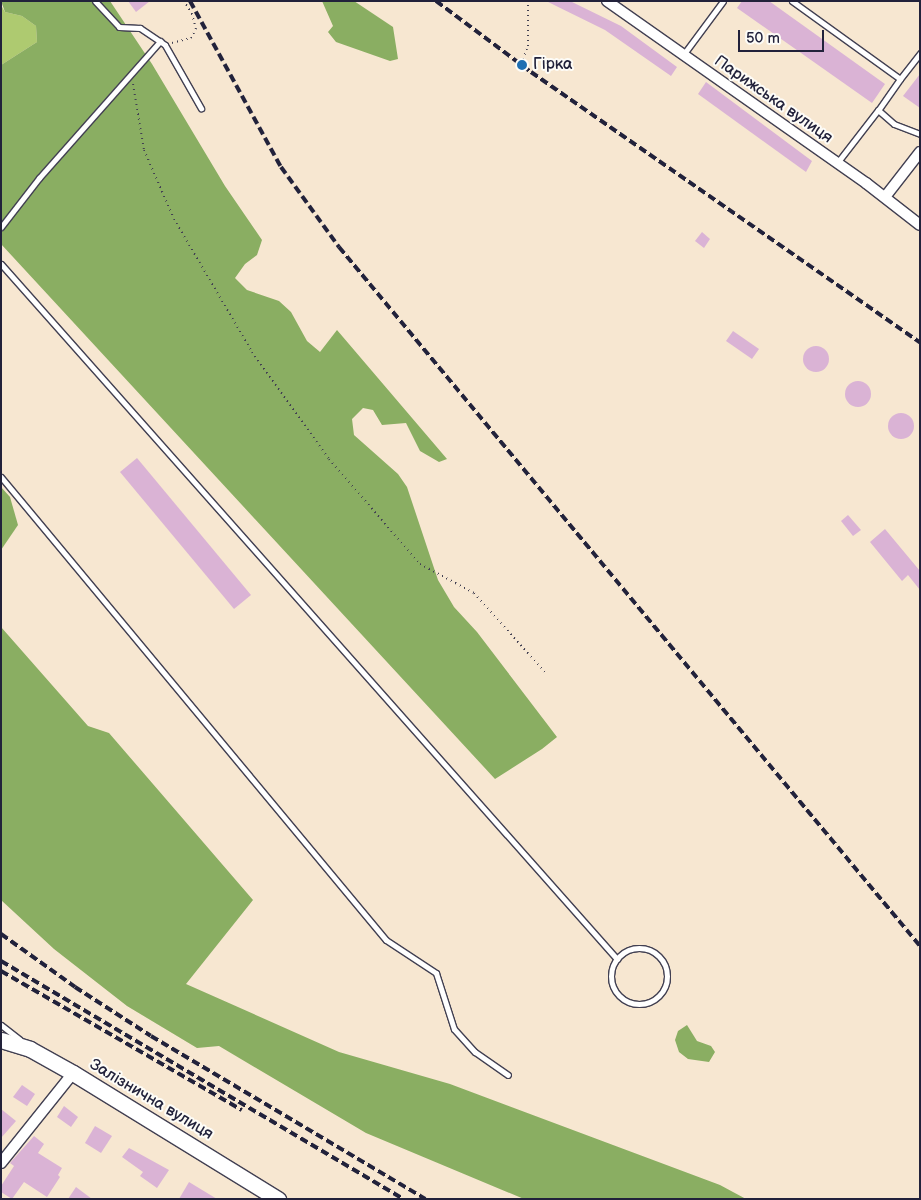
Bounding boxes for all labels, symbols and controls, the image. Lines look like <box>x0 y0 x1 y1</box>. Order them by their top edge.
scale bar <box>741 20 827 52</box>
text: 50 m <box>746 29 780 48</box>
street label: Парижська вулиця <box>710 52 836 148</box>
place label: Гірка <box>533 55 572 75</box>
marker: Гірка <box>515 58 529 72</box>
street label: Залізнична вулиця <box>86 1056 216 1144</box>

